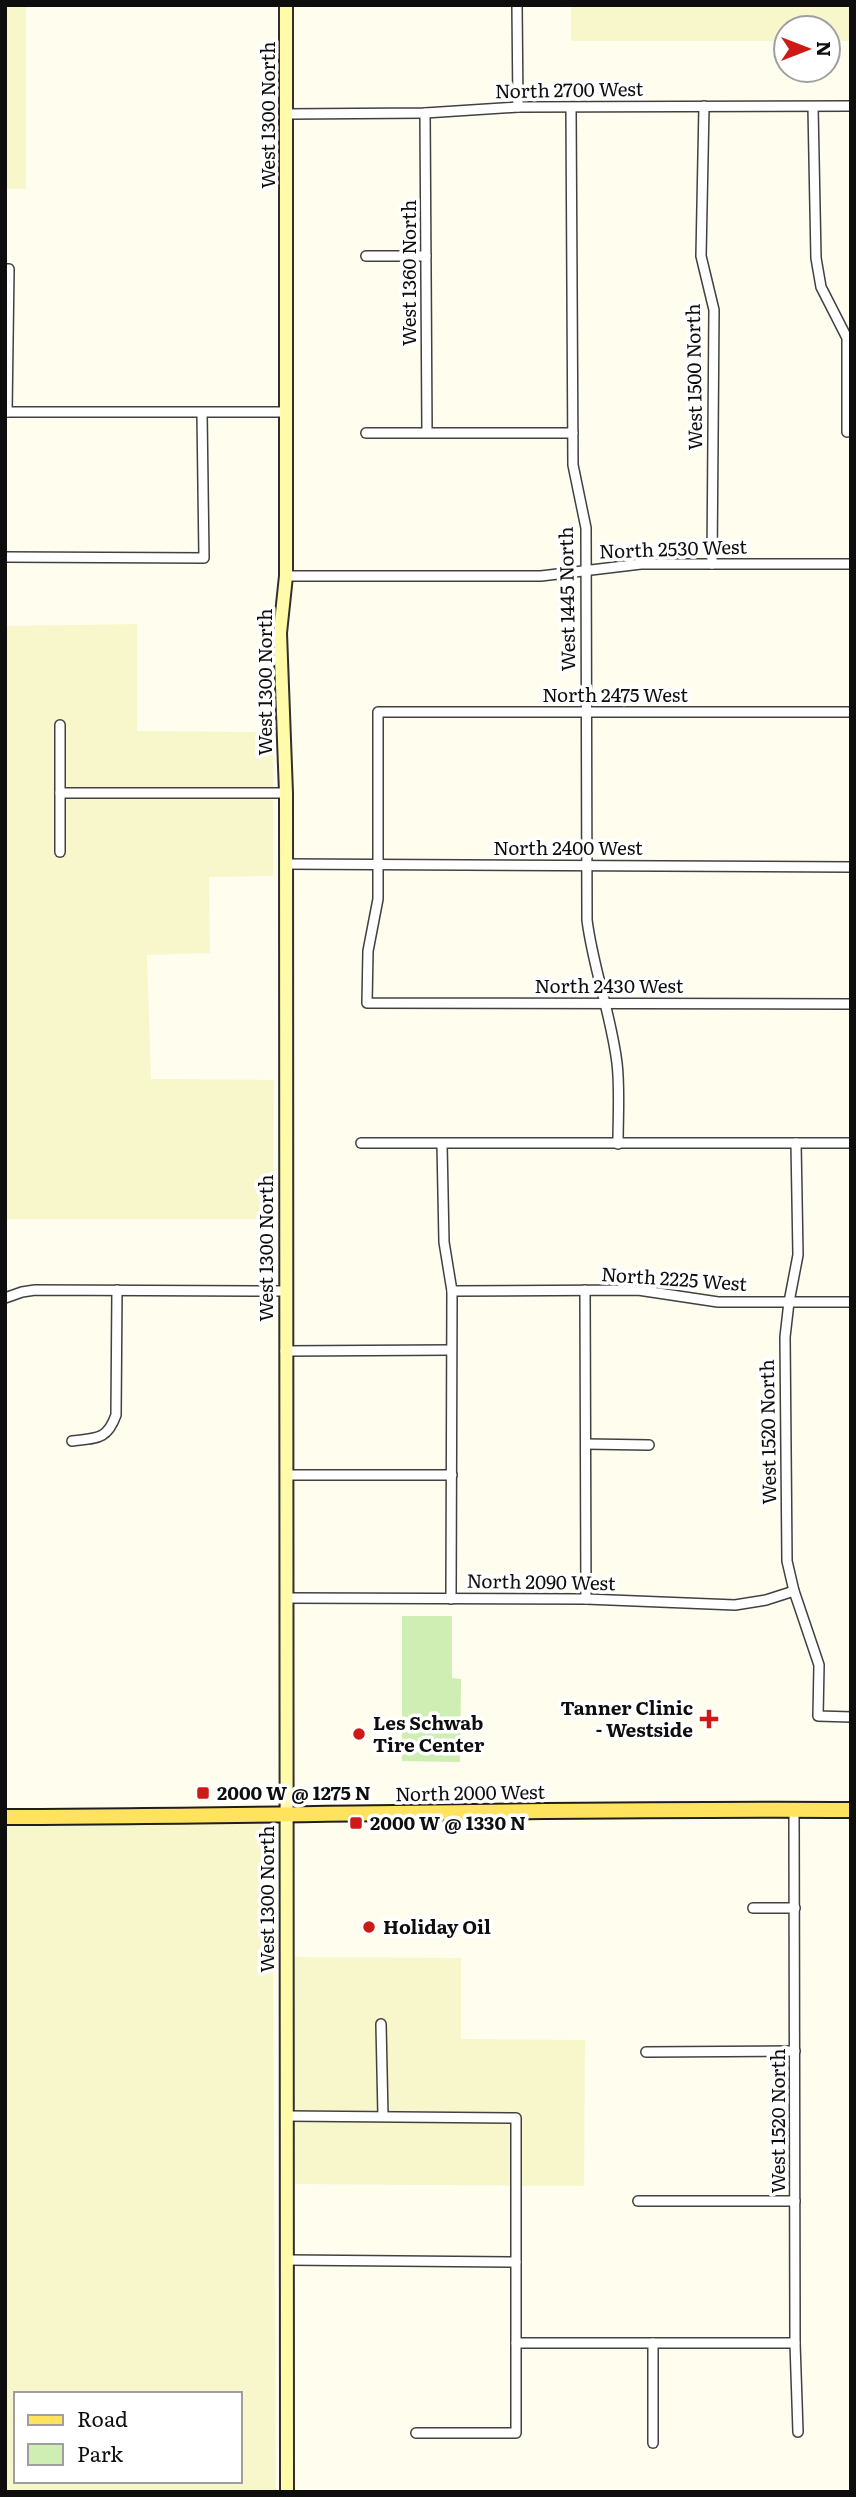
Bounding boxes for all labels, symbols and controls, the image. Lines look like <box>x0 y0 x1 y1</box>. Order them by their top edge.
north arrow <box>772 14 842 84</box>
street label: West 1300 North <box>253 41 281 189</box>
text: N <box>811 41 839 57</box>
street label: North 2700 West <box>495 74 644 104</box>
street label: West 1360 North <box>394 200 422 346</box>
street label: West 1500 North <box>678 303 708 451</box>
street label: West 1445 North <box>551 526 581 672</box>
street label: North 2530 West <box>599 531 748 565</box>
street label: West 1300 North <box>250 608 278 756</box>
street label: North 2475 West <box>542 680 688 708</box>
street label: North 2400 West <box>493 833 643 861</box>
street label: North 2430 West <box>535 971 684 999</box>
street label: West 1300 North <box>251 1174 279 1322</box>
street label: North 2225 West <box>600 1259 748 1297</box>
street label: West 1520 North <box>752 1359 782 1505</box>
street label: North 2090 West <box>466 1566 616 1596</box>
place label: Tanner Clinic - Westside <box>561 1693 693 1743</box>
place label: Les Schwab Tire Center <box>373 1708 485 1758</box>
marker: Tanner Clinic - Westside <box>699 1709 719 1729</box>
marker: Les Schwab Tire Center <box>351 1726 367 1742</box>
street label: North 2000 West <box>395 1777 546 1807</box>
place label: 2000 W @ 1275 N <box>217 1778 371 1806</box>
marker: 2000 W @ 1275 N <box>195 1785 211 1801</box>
place label: 2000 W @ 1330 N <box>370 1808 526 1836</box>
marker: 2000 W @ 1330 N <box>348 1815 364 1831</box>
street label: West 1300 North <box>252 1825 280 1973</box>
place label: Holiday Oil <box>383 1912 491 1940</box>
marker: Holiday Oil <box>361 1919 377 1935</box>
street label: West 1520 North <box>763 2048 791 2194</box>
legend <box>14 2392 242 2483</box>
text: Road <box>77 2402 128 2433</box>
text: Park <box>77 2437 123 2468</box>

